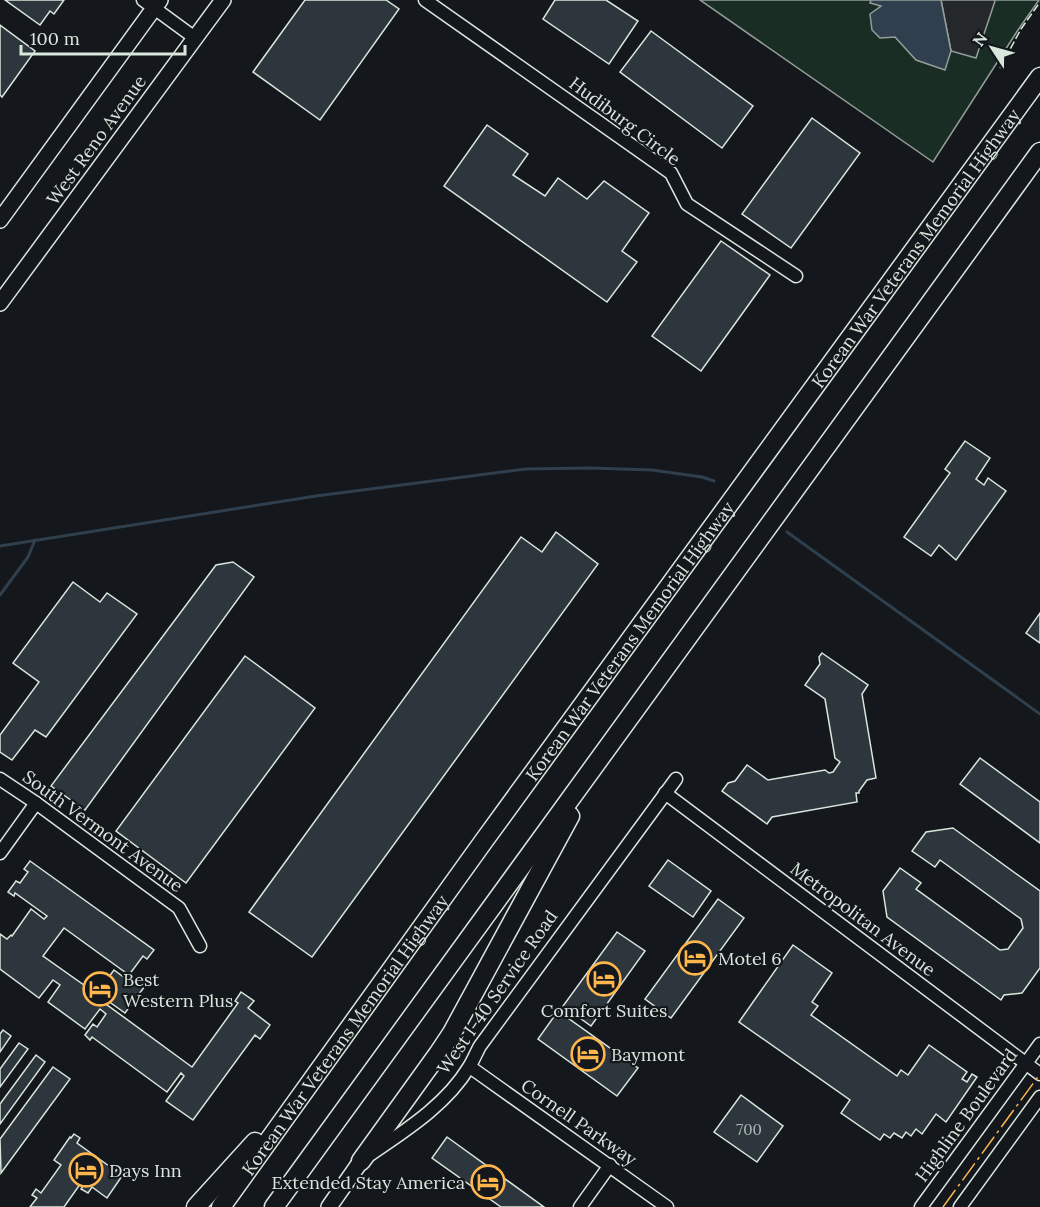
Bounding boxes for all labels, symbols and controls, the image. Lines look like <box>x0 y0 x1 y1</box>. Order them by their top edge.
scale bar <box>21 18 184 56</box>
north arrow <box>962 18 1022 78</box>
text: 100 m <box>30 27 80 50</box>
text: N <box>968 28 992 50</box>
street label: West Reno Avenue <box>41 70 151 210</box>
street label: Hudiburg Circle <box>565 72 685 170</box>
street label: Korean War Veterans Memorial Highway <box>806 103 1025 392</box>
street label: Korean War Veterans Memorial Highway <box>520 496 739 785</box>
street label: South Vermont Avenue <box>18 765 188 897</box>
street label: Metropolitan Avenue <box>786 857 940 981</box>
street label: Korean War Veterans Memorial Highway <box>236 890 453 1180</box>
street label: West I-40 Service Road <box>432 905 562 1078</box>
hotel icon: Motel 6 <box>677 940 713 976</box>
place label: Motel 6 <box>718 947 782 970</box>
hotel icon: Comfort Suites <box>586 961 622 997</box>
place label: Best Western Plus <box>123 968 233 1012</box>
hotel icon: Best Western Plus <box>82 971 118 1007</box>
place label: Comfort Suites <box>541 999 667 1022</box>
hotel icon: Baymont <box>570 1036 606 1072</box>
place label: Baymont <box>611 1043 685 1066</box>
street label: Highline Boulevard <box>910 1044 1022 1186</box>
street label: Cornell Parkway <box>517 1073 642 1171</box>
house number: 700 <box>736 1120 762 1139</box>
hotel icon: Days Inn <box>68 1152 104 1188</box>
place label: Days Inn <box>109 1159 182 1182</box>
hotel icon: Extended Stay America <box>470 1164 506 1200</box>
place label: Extended Stay America <box>271 1171 465 1194</box>

